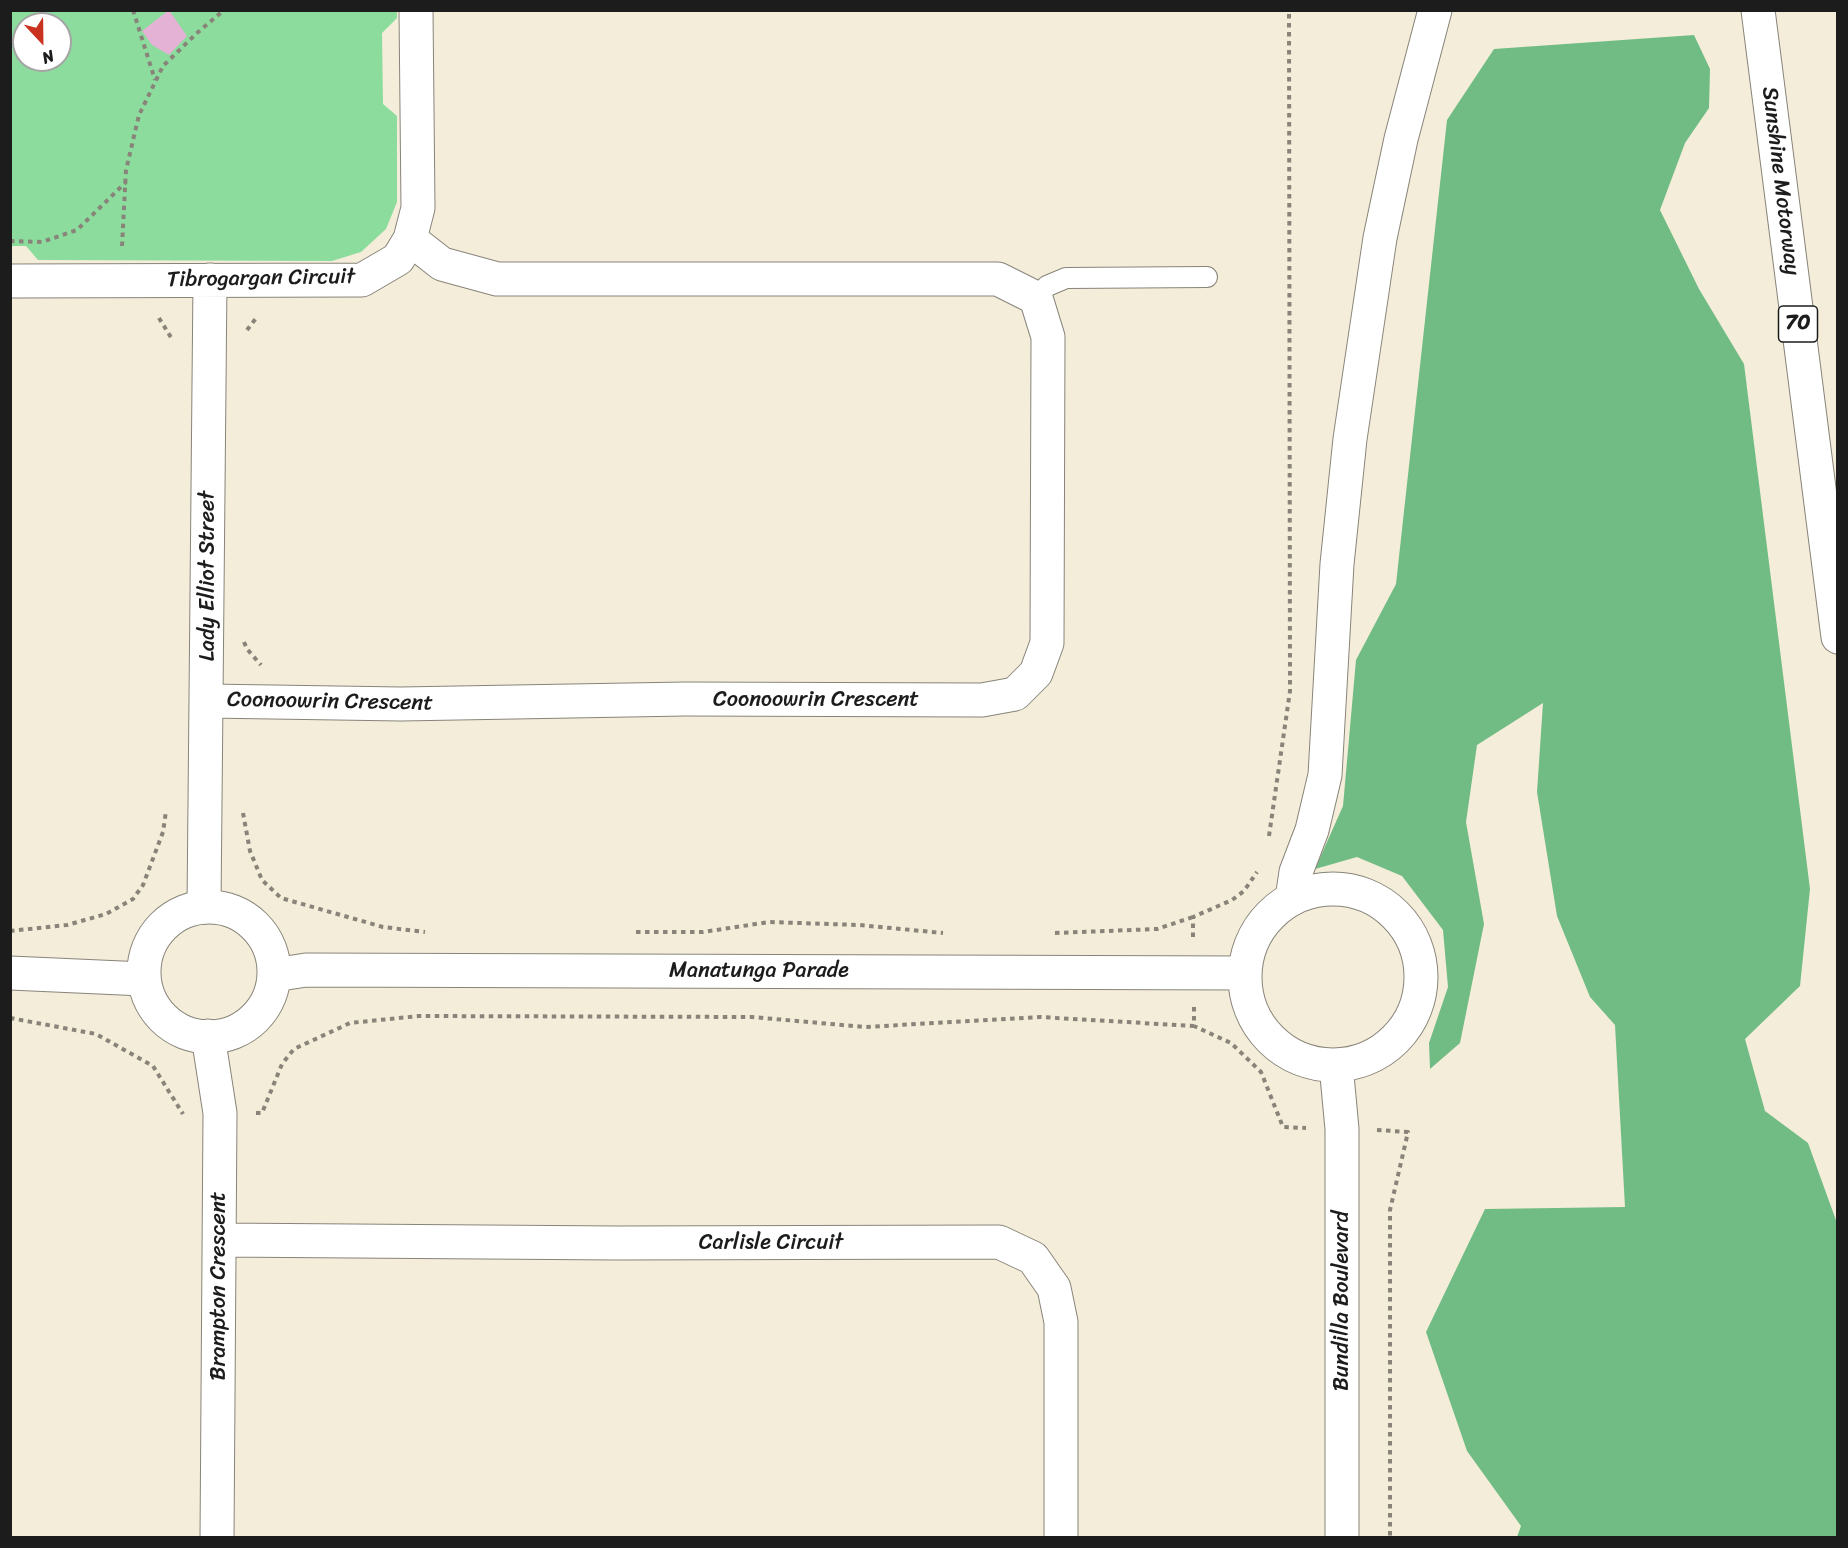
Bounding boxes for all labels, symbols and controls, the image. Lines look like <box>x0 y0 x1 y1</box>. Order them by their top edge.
north arrow <box>12 12 72 72</box>
text: N <box>38 42 59 73</box>
street label: Sunshine Motorway <box>1755 85 1805 277</box>
street label: Tibrogargan Circuit <box>167 264 355 294</box>
road number: 70 <box>1778 306 1818 342</box>
street label: Lady Elliot Street <box>195 491 221 661</box>
street label: Coonoowrin Crescent <box>227 687 433 717</box>
street label: Coonoowrin Crescent <box>713 687 919 713</box>
street label: Manatunga Parade <box>669 958 849 984</box>
street label: Brampton Crescent <box>206 1192 232 1380</box>
street label: Bundilla Boulevard <box>1329 1211 1355 1391</box>
street label: Carlisle Circuit <box>699 1230 843 1256</box>

